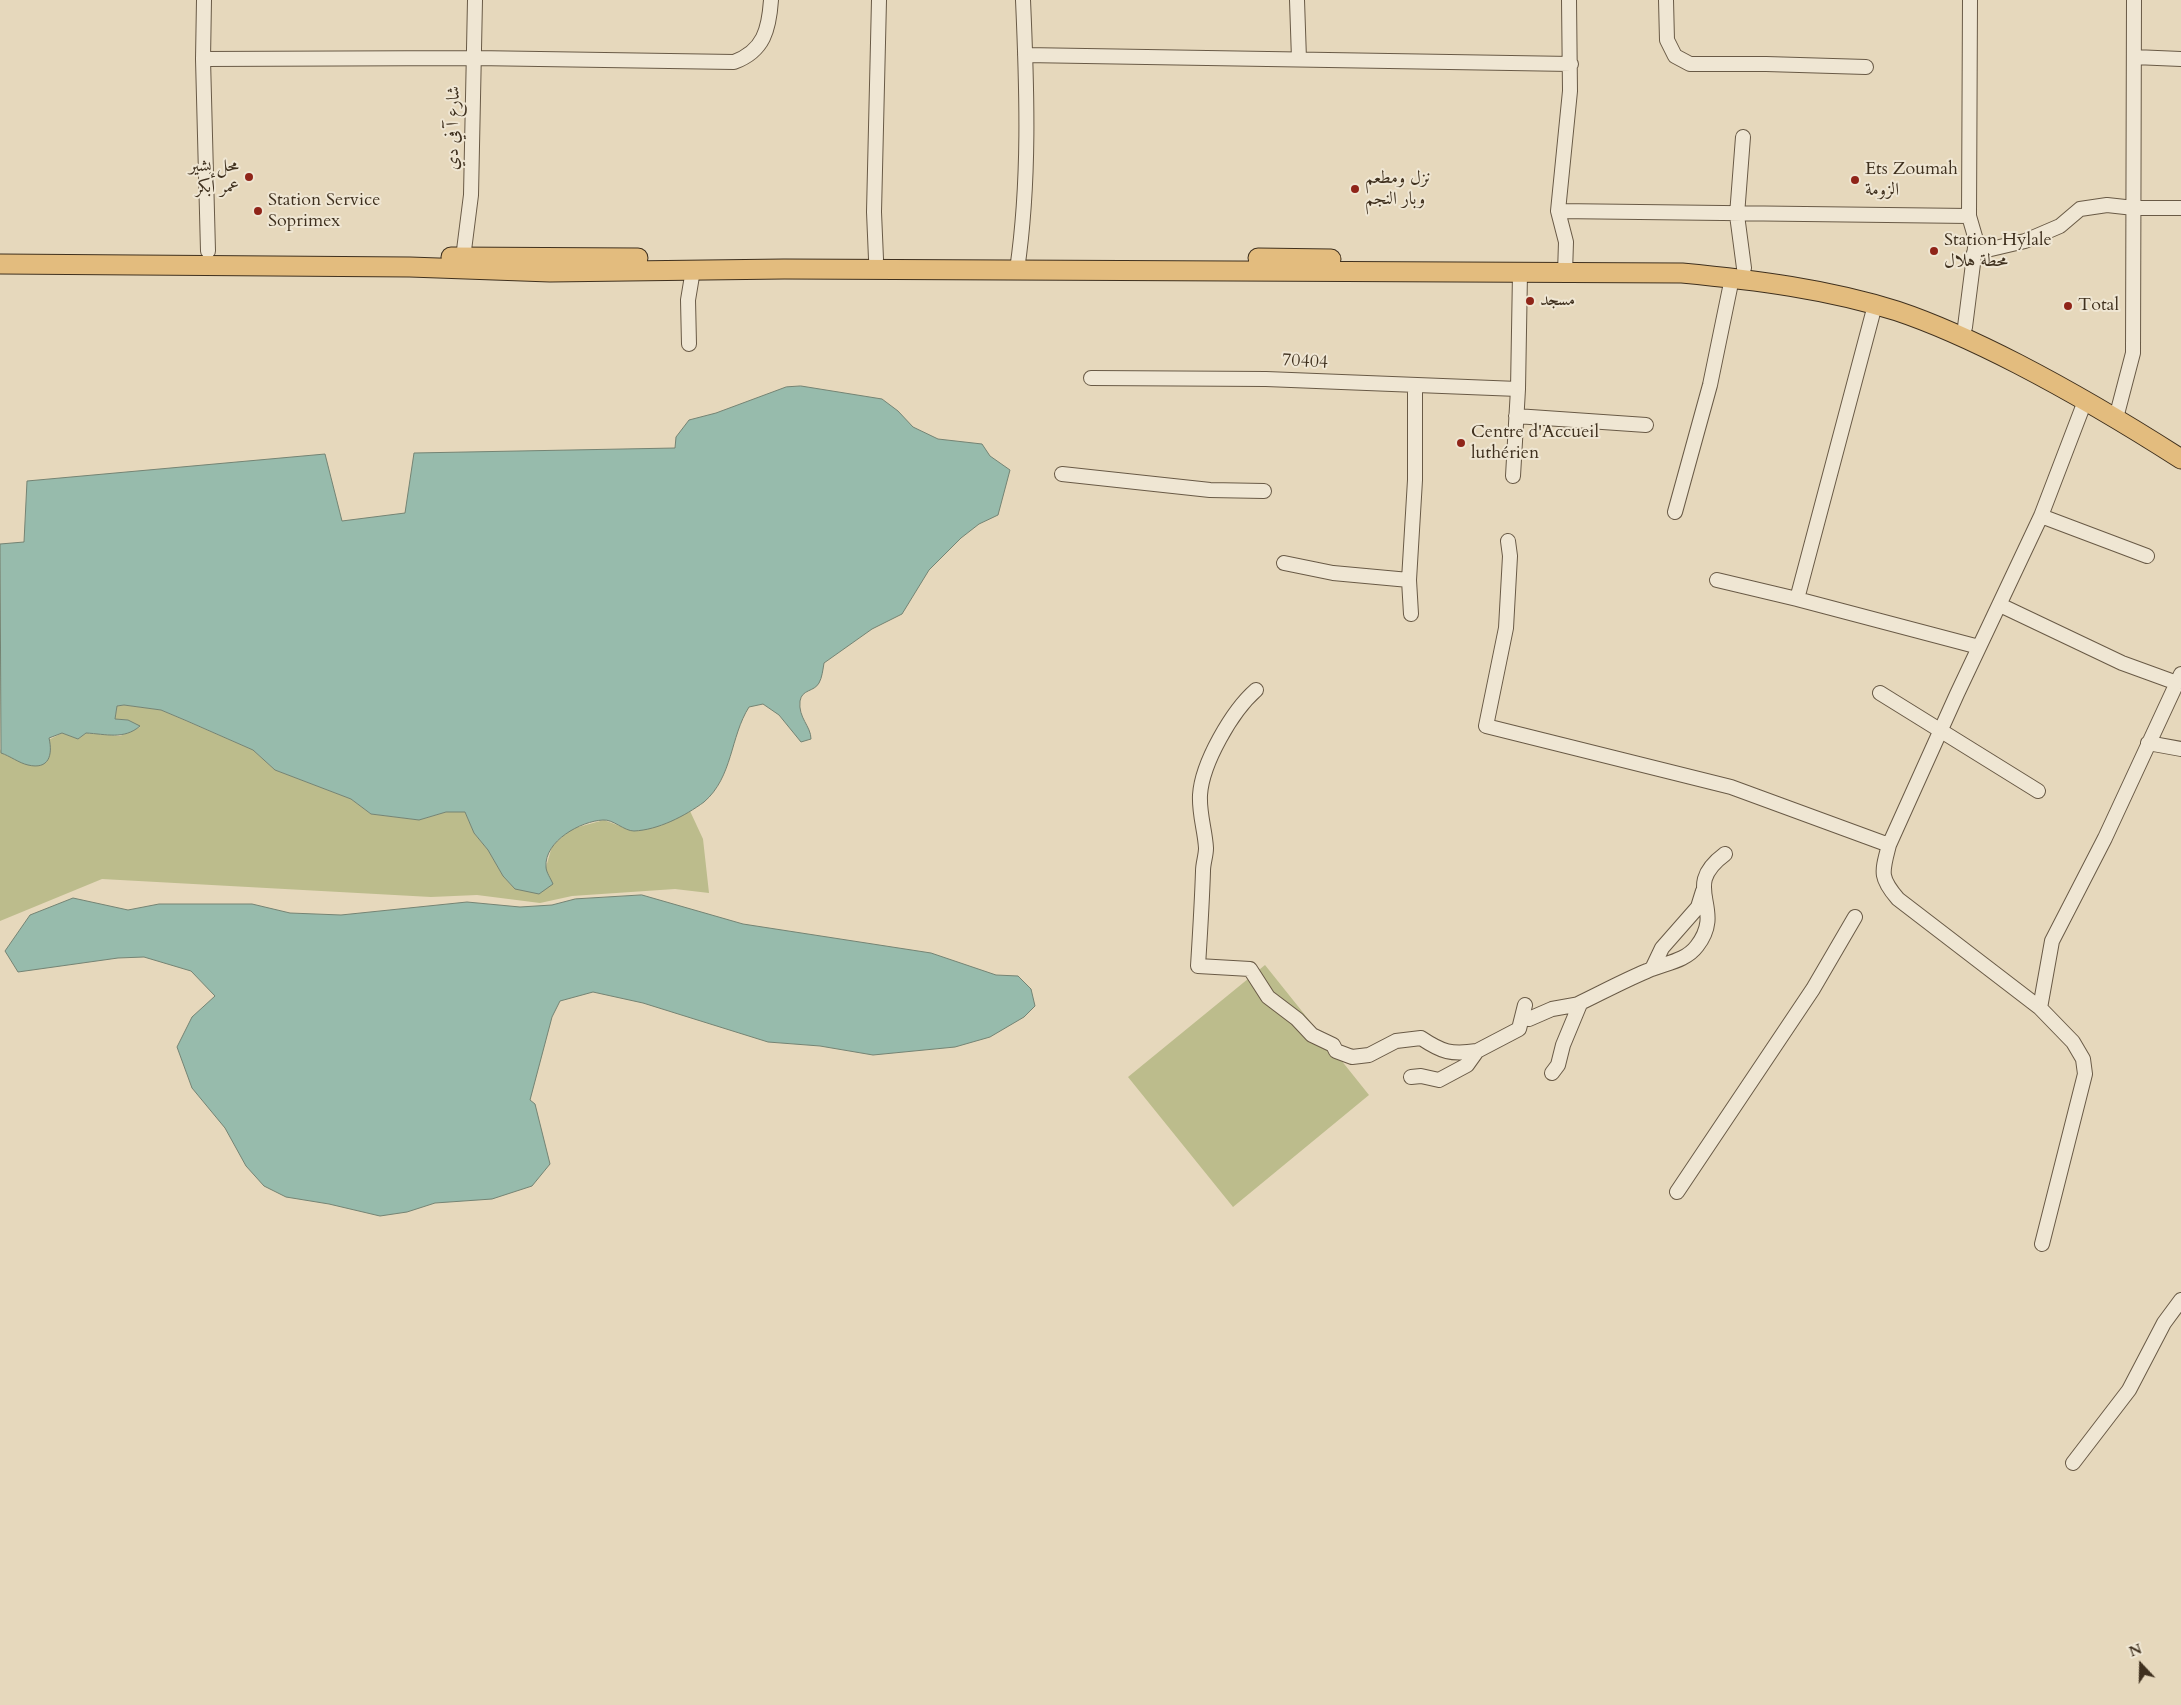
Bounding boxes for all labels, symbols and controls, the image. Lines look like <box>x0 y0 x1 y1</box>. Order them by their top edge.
street label: شارع آ في دي <box>442 86 466 170</box>
place label: محل بشير عمر أبكر <box>189 156 239 198</box>
place label: Ets Zoumah الزومة <box>1865 159 1958 202</box>
place label: نزل ومطعم وبار النجم <box>1365 168 1431 210</box>
marker: محل بشير عمر أبكر <box>243 171 255 183</box>
marker: Ets Zoumah الزومة <box>1849 174 1861 186</box>
marker: نزل ومطعم وبار النجم <box>1349 183 1361 195</box>
place label: Station Service Soprimex <box>268 190 380 232</box>
marker: Station Service Soprimex <box>252 205 264 217</box>
place label: Station Hylale محطة هلال <box>1944 230 2052 272</box>
marker: Station Hylale محطة هلال <box>1928 245 1940 257</box>
place label: مسجد <box>1540 290 1575 312</box>
marker: مسجد <box>1524 295 1536 307</box>
place label: Total <box>2078 295 2119 317</box>
marker: Total <box>2062 300 2074 312</box>
street label: 70404 <box>1281 350 1329 374</box>
place label: Centre d'Accueil luthérien <box>1471 422 1599 464</box>
marker: Centre d'Accueil luthérien <box>1455 437 1467 449</box>
text: N <box>2126 1639 2145 1662</box>
north arrow <box>2116 1640 2166 1690</box>

